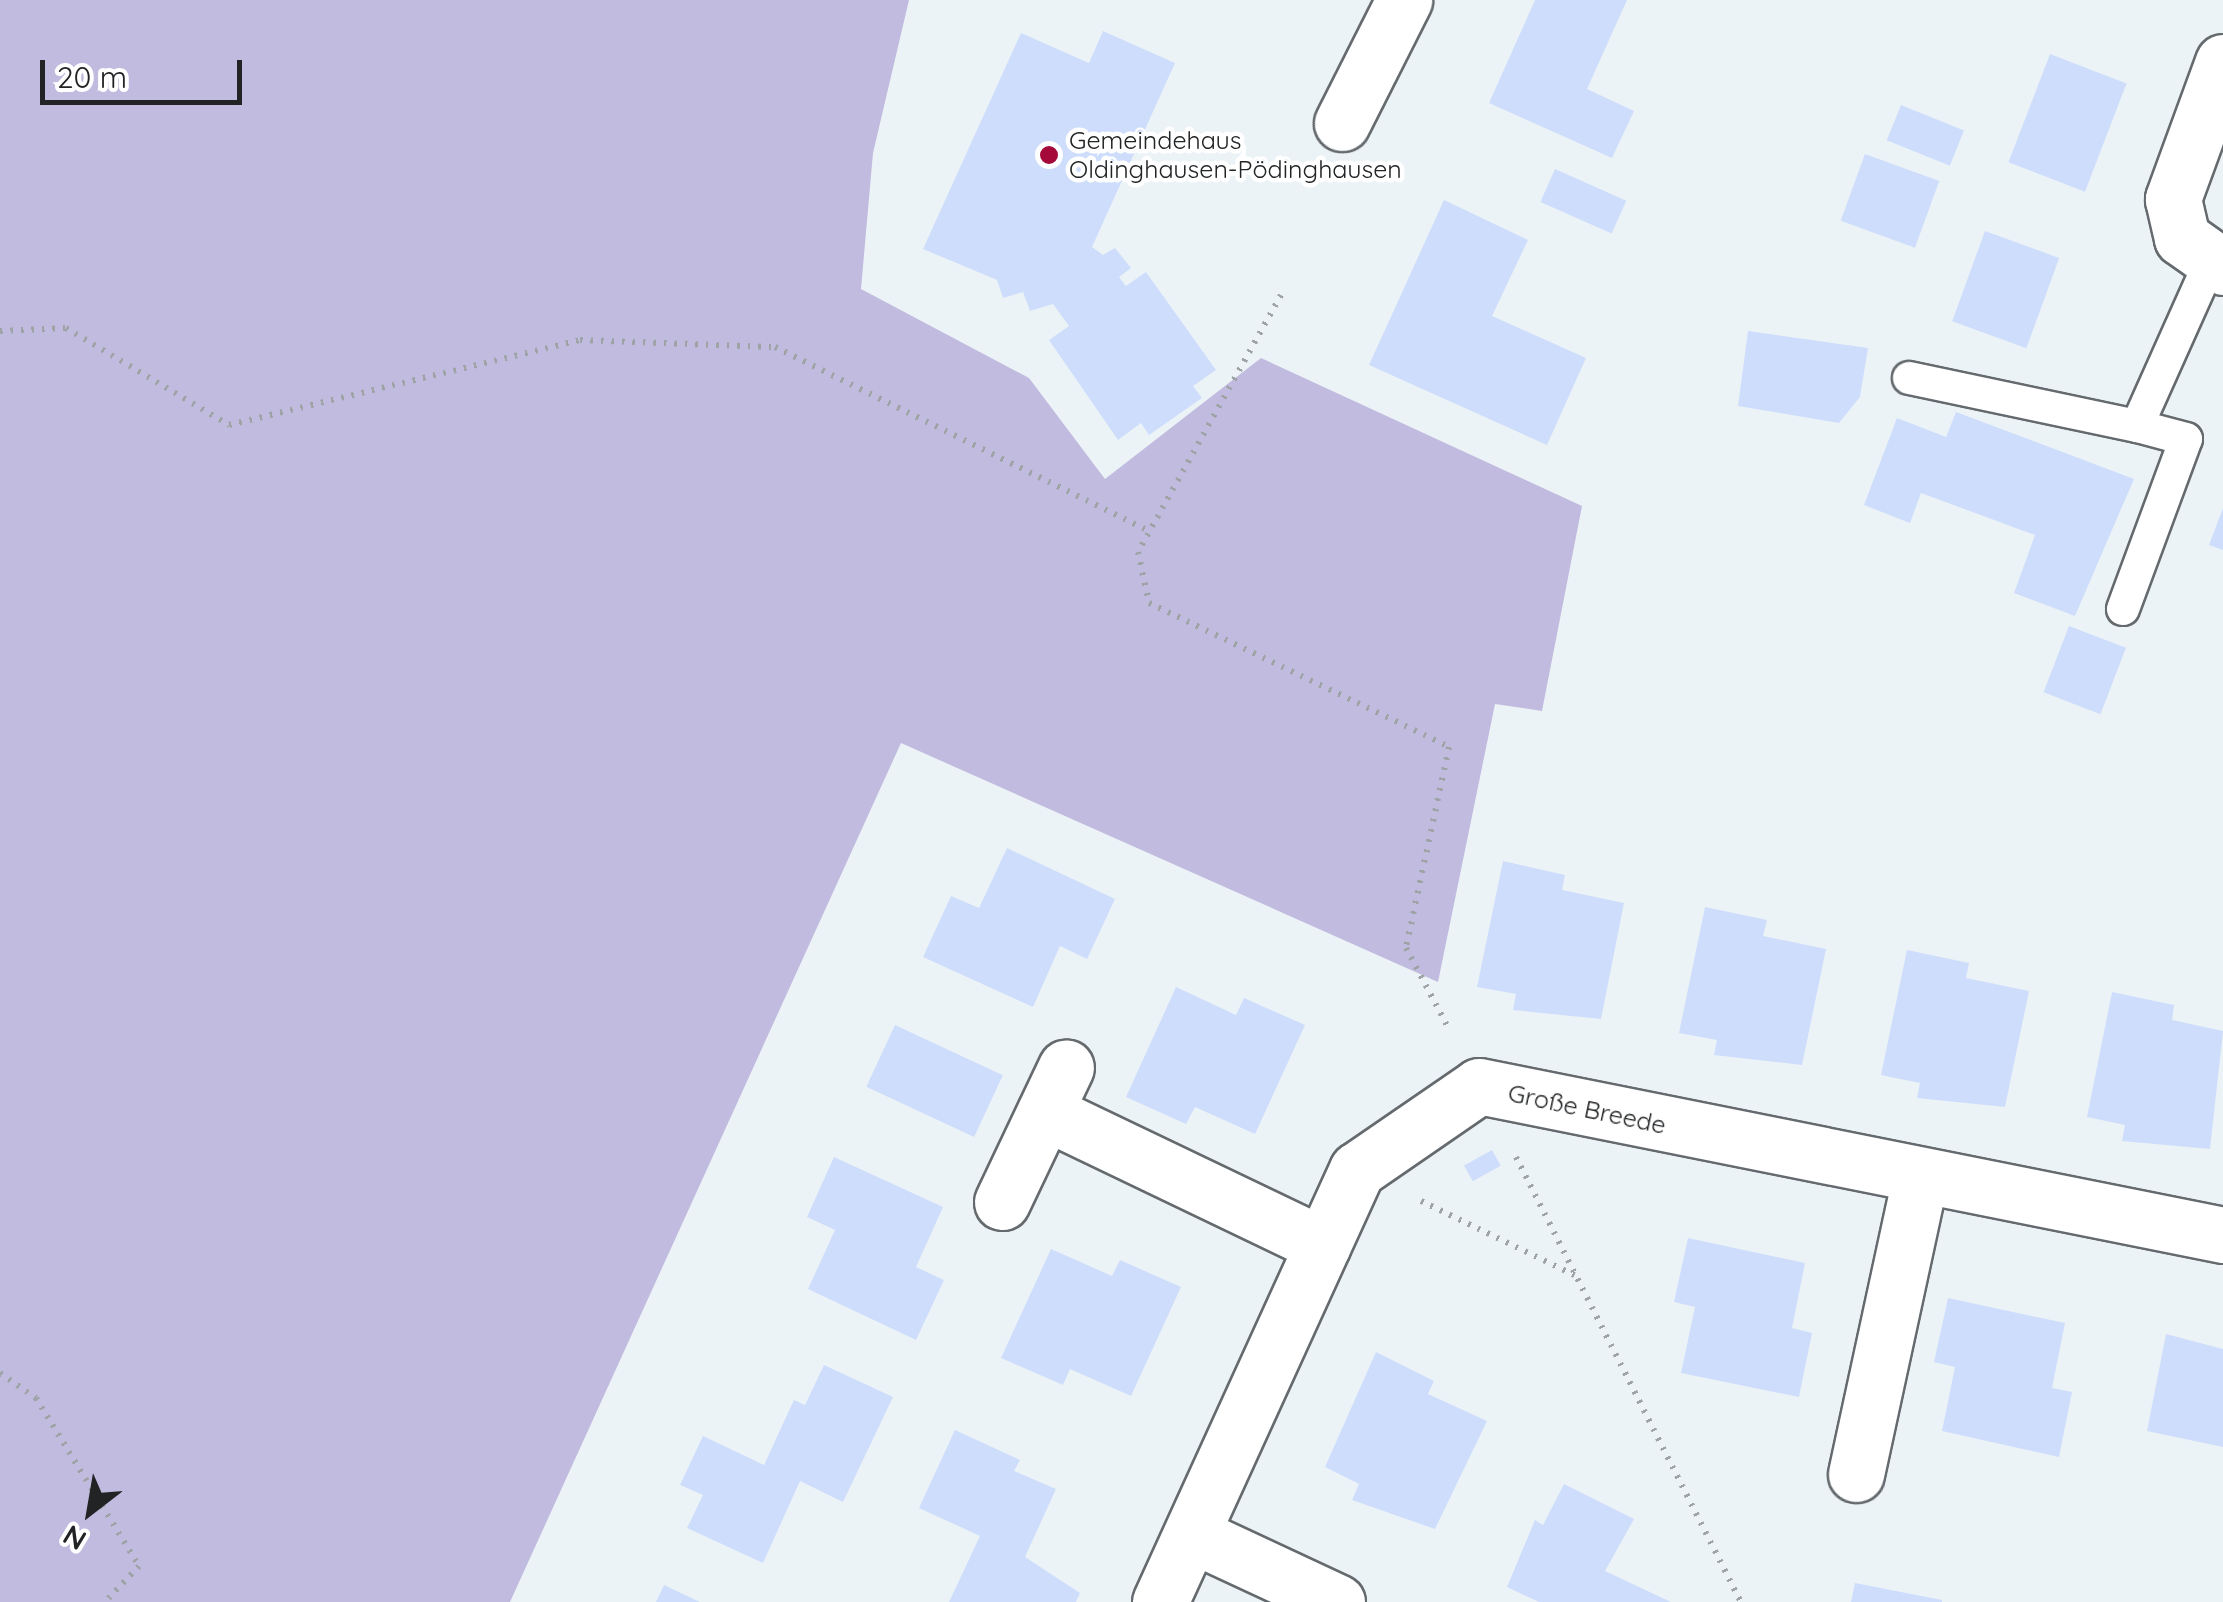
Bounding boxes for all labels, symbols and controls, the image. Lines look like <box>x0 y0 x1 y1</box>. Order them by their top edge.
scale bar <box>45 40 248 102</box>
text: 20 m <box>57 58 127 96</box>
place label: Gemeindehaus Oldinghausen-Pödinghausen <box>1069 126 1402 185</box>
marker: Gemeindehaus Oldinghausen-Pödinghausen <box>1038 144 1060 166</box>
street label: Große Breede <box>1505 1078 1669 1140</box>
north arrow <box>40 1462 140 1562</box>
text: N <box>56 1518 92 1558</box>

